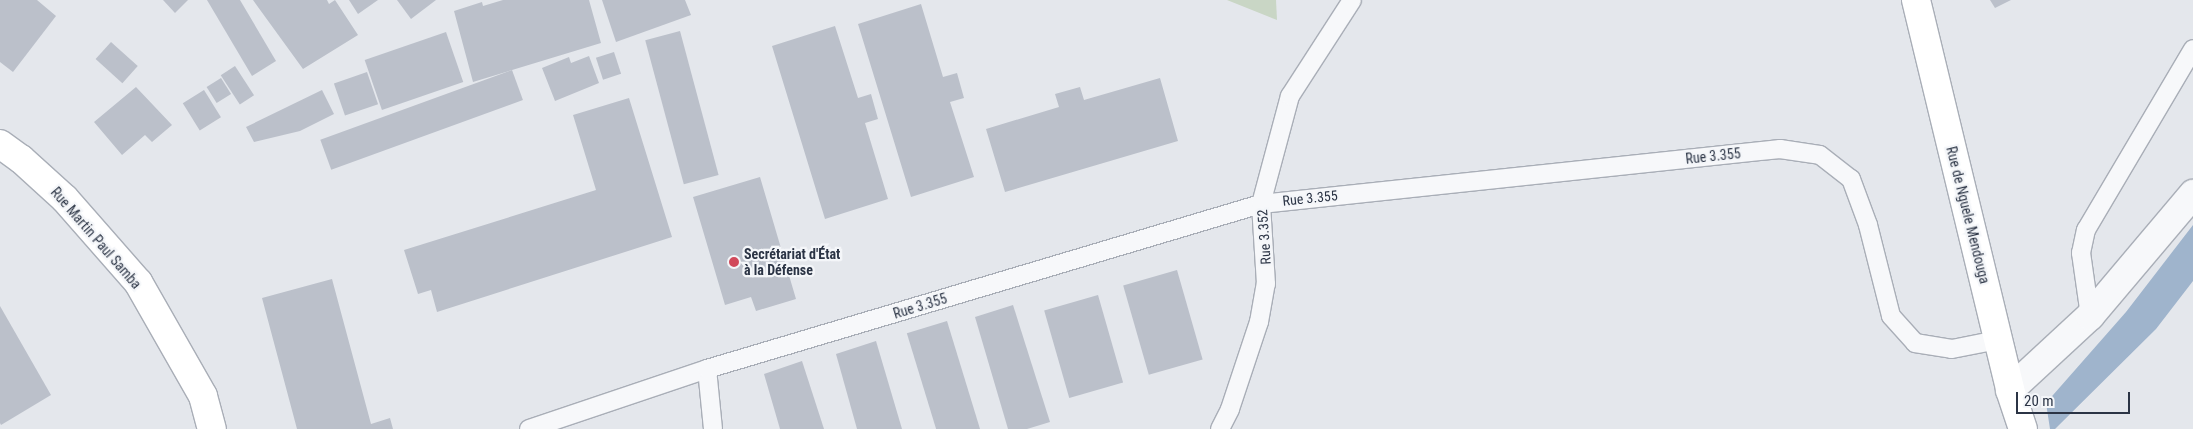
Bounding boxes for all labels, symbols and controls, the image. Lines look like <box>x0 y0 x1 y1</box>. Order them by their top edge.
street label: Rue 3.355 <box>1685 145 1741 167</box>
street label: Rue de Nguele Mendouga <box>1943 145 1993 285</box>
street label: Rue Martin Paul Samba <box>47 184 145 292</box>
street label: Rue 3.355 <box>1282 187 1338 209</box>
street label: Rue 3.352 <box>1254 209 1274 265</box>
place label: Secrétariat d'État à la Défense <box>744 246 840 278</box>
marker: Secrétariat d'État à la Défense <box>728 256 740 268</box>
street label: Rue 3.355 <box>891 290 949 322</box>
scale bar <box>2018 382 2132 414</box>
text: 20 m <box>2024 392 2054 410</box>

